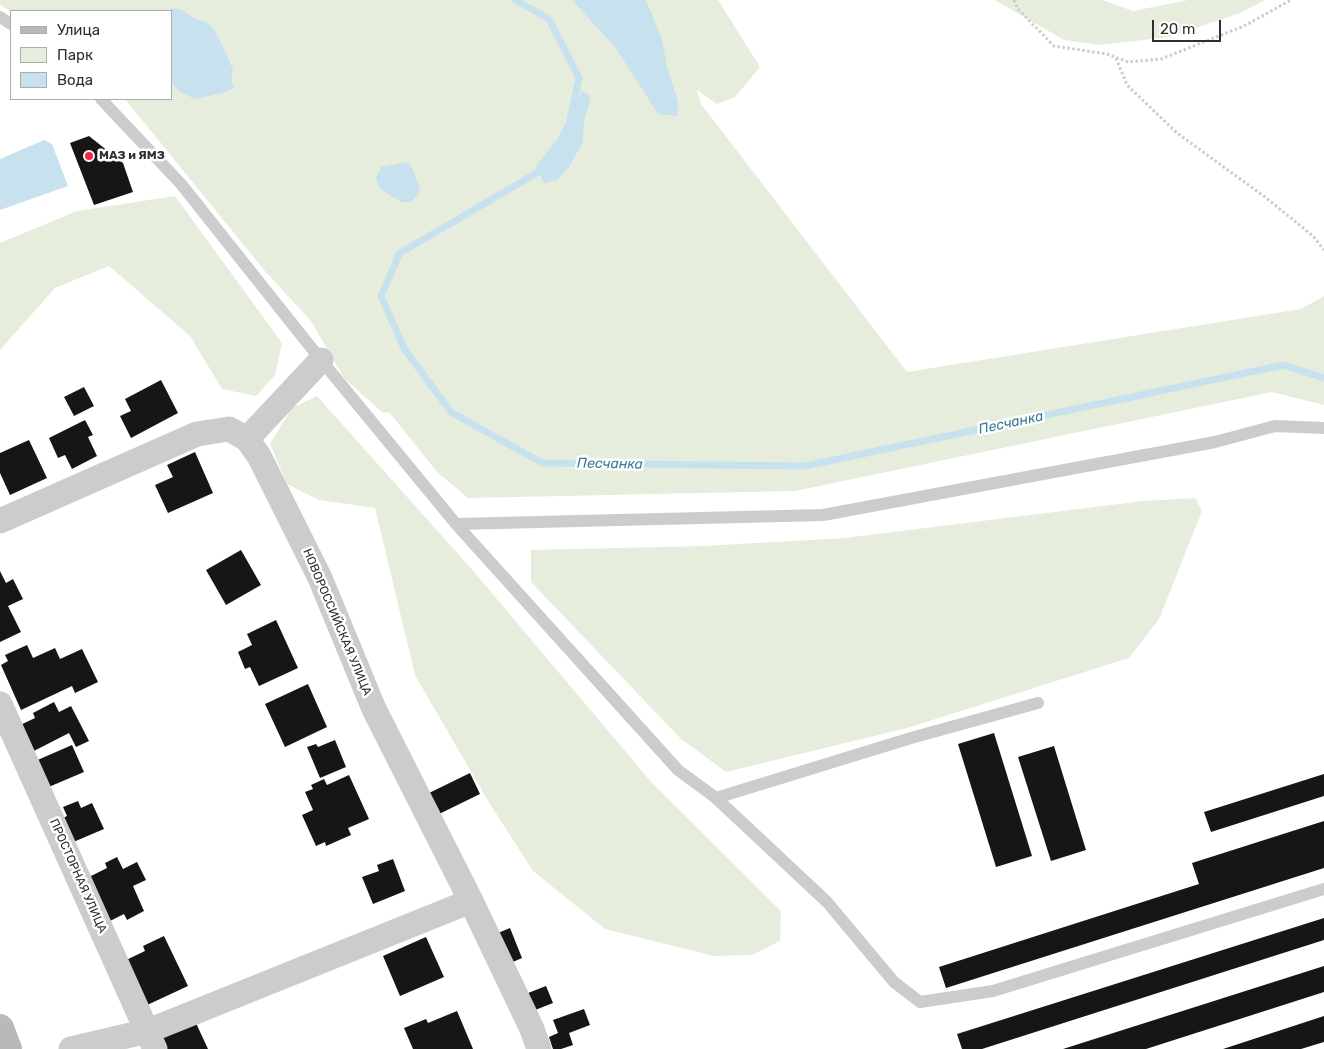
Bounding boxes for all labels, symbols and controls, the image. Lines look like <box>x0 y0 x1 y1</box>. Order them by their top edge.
legend <box>10 10 172 100</box>
scale bar <box>1154 10 1223 42</box>
text: 20 m <box>1160 20 1195 38</box>
text: Улица <box>57 21 100 39</box>
text: Парк <box>57 46 93 64</box>
text: Вода <box>57 71 93 89</box>
place label: МАЗ и ЯМЗ <box>99 149 165 163</box>
marker: МАЗ и ЯМЗ <box>83 150 95 162</box>
water label: Песчанка <box>977 408 1045 438</box>
water label: Песчанка <box>577 455 643 473</box>
street label: НОВОРОССИЙСКАЯ УЛИЦА <box>300 546 374 698</box>
street label: ПРОСТОРНАЯ УЛИЦА <box>46 817 110 935</box>

